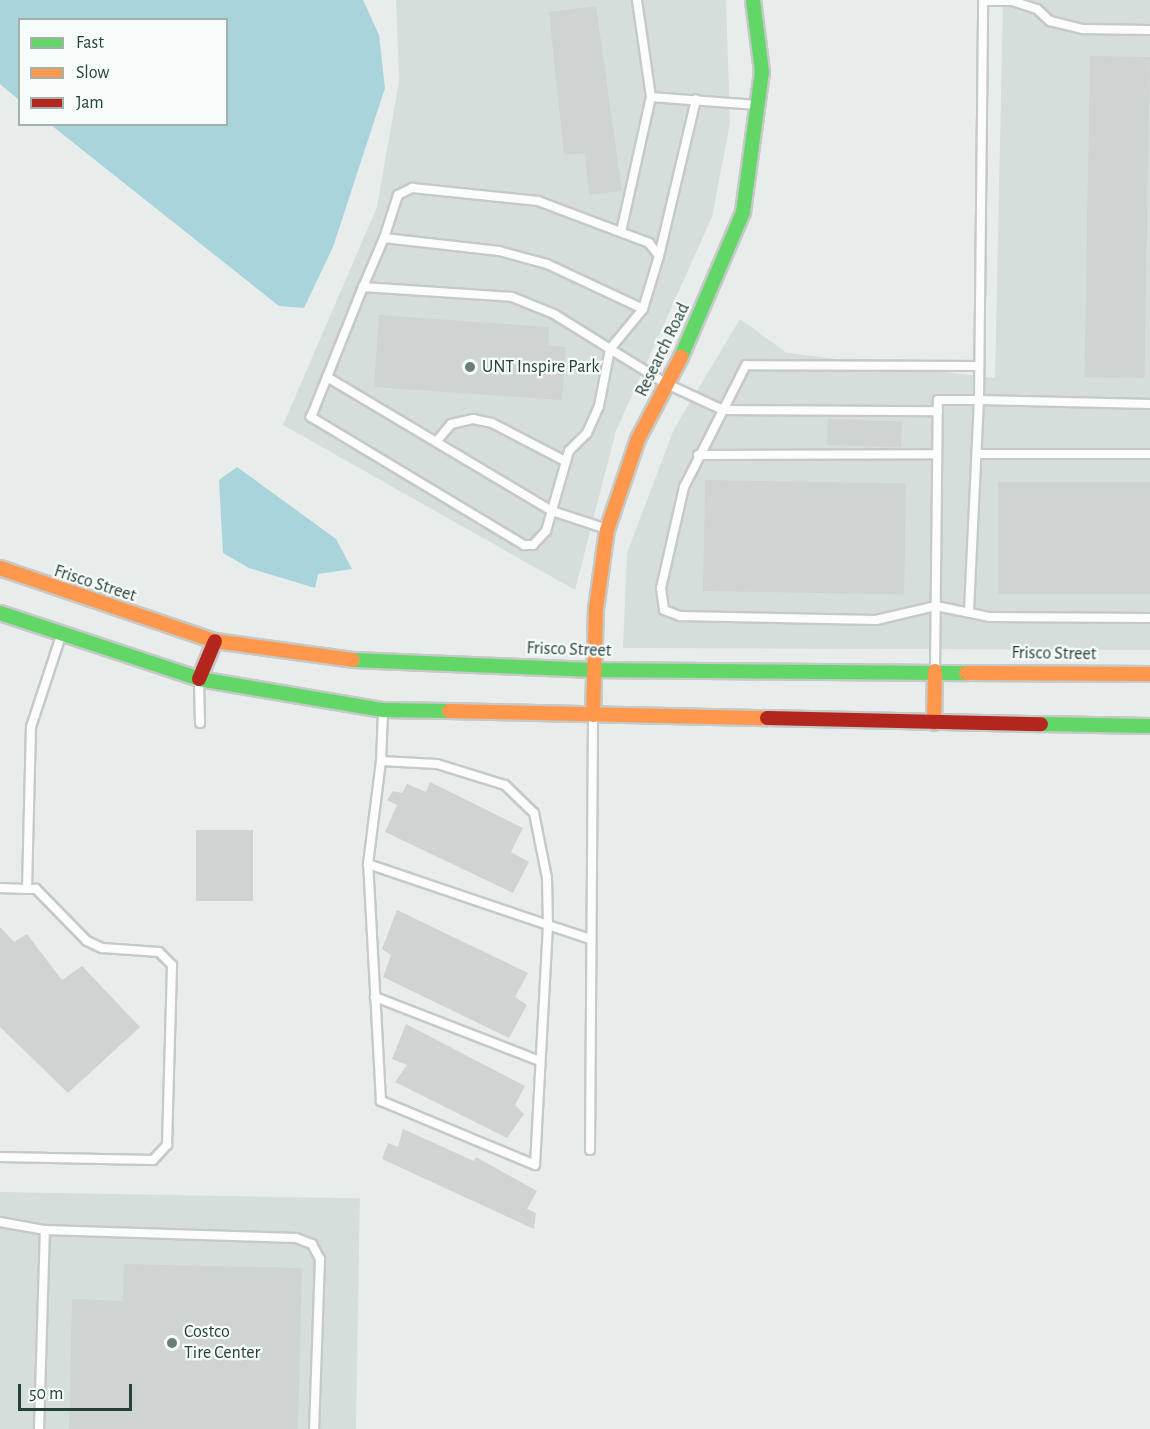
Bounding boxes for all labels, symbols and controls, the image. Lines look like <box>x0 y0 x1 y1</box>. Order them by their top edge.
legend <box>18 18 228 126</box>
text: Fast <box>76 34 104 52</box>
text: Slow <box>76 64 109 82</box>
text: Jam <box>76 94 104 112</box>
street label: Research Road <box>631 300 695 400</box>
place label: UNT Inspire Park <box>482 356 599 378</box>
marker: UNT Inspire Park <box>463 360 477 374</box>
street label: Frisco Street <box>51 561 139 607</box>
street label: Frisco Street <box>526 638 612 662</box>
street label: Frisco Street <box>1011 642 1097 666</box>
place label: Costco Tire Center <box>184 1322 260 1364</box>
marker: Costco Tire Center <box>165 1336 179 1350</box>
scale bar <box>21 1372 135 1410</box>
text: 50 m <box>29 1385 63 1403</box>

